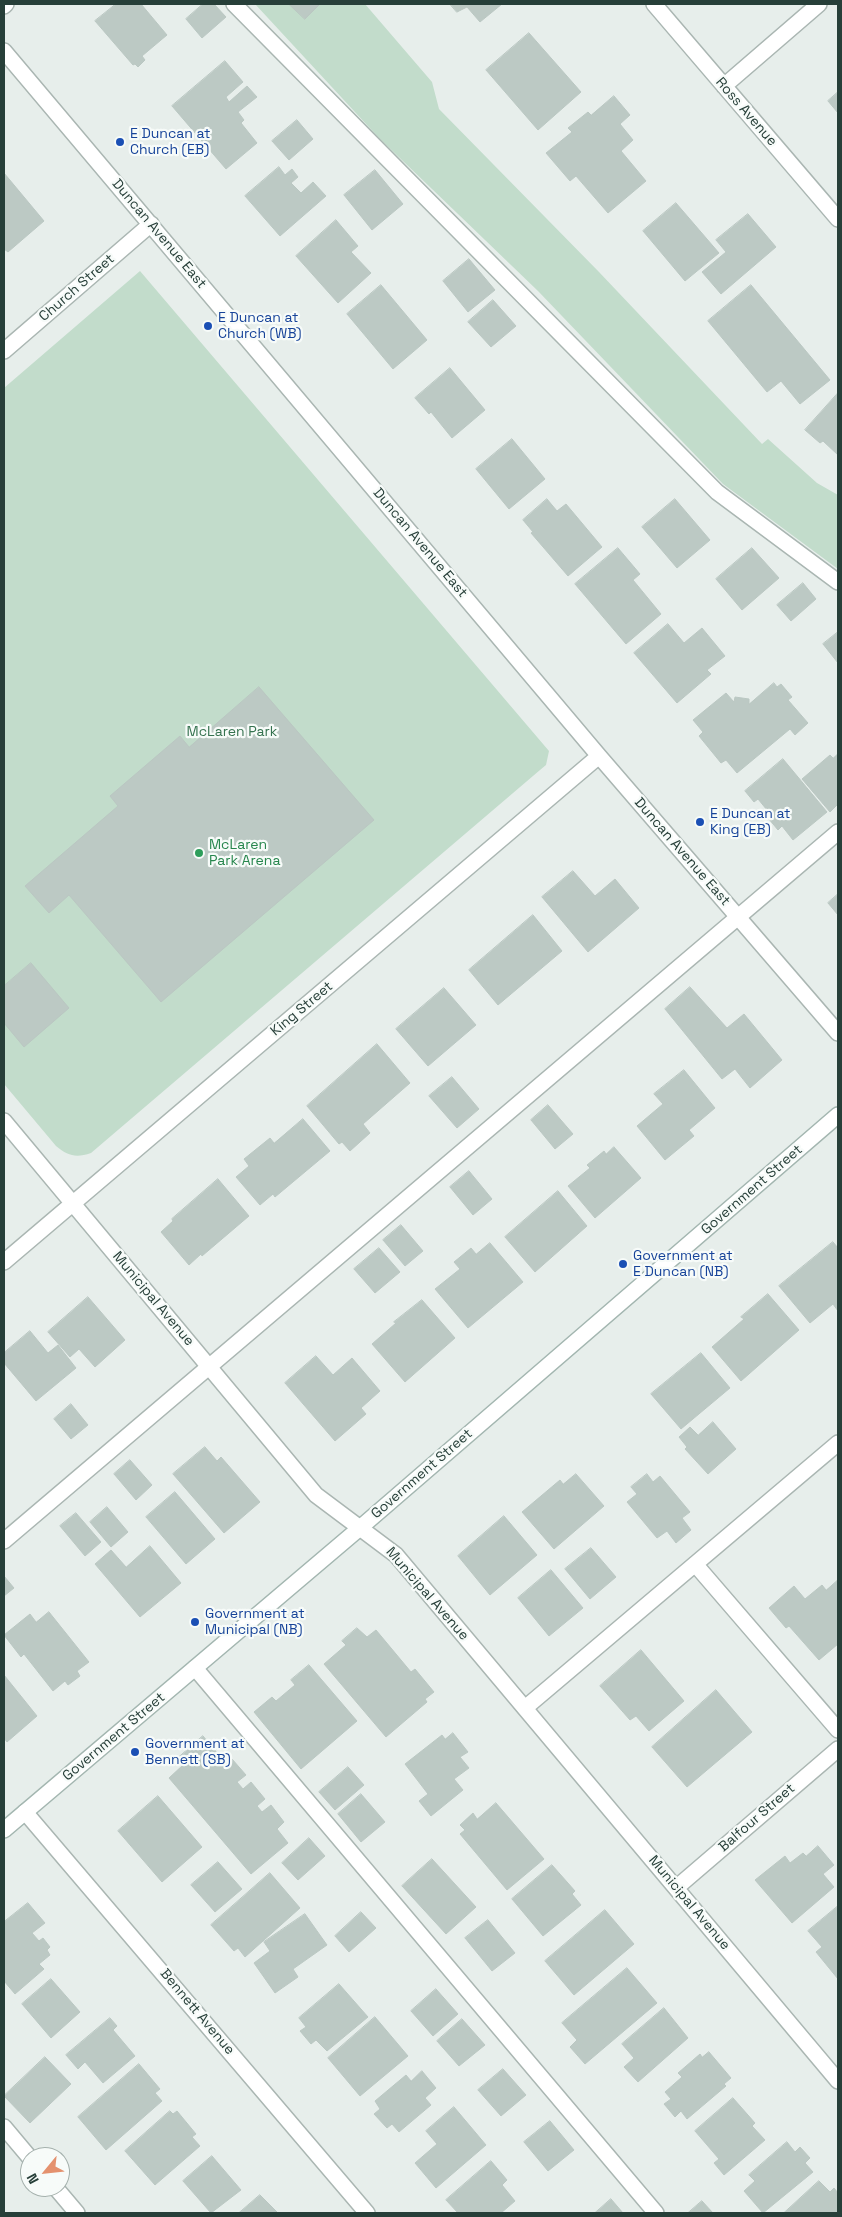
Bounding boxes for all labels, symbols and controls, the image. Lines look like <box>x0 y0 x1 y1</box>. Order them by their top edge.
street label: Ross Avenue <box>712 74 780 150</box>
place label: E Duncan at Church (EB) <box>130 126 211 158</box>
marker: E Duncan at Church (EB) <box>114 136 126 148</box>
street label: Duncan Avenue East <box>108 176 210 292</box>
street label: Church Street <box>36 251 118 325</box>
place label: E Duncan at Church (WB) <box>218 310 302 342</box>
marker: E Duncan at Church (WB) <box>202 320 214 332</box>
street label: Duncan Avenue East <box>369 485 471 601</box>
park label: McLaren Park <box>187 724 277 740</box>
street label: Duncan Avenue East <box>631 795 733 909</box>
place label: E Duncan at King (EB) <box>710 806 791 839</box>
marker: E Duncan at King (EB) <box>694 816 706 828</box>
place label: McLaren Park Arena <box>209 837 280 870</box>
marker: McLaren Park Arena <box>193 847 205 859</box>
street label: King Street <box>268 978 336 1040</box>
street label: Government Street <box>698 1141 806 1239</box>
street label: Municipal Avenue <box>109 1248 197 1350</box>
place label: Government at E Duncan (NB) <box>633 1248 733 1280</box>
marker: Government at E Duncan (NB) <box>617 1258 629 1270</box>
street label: Government Street <box>368 1425 476 1523</box>
street label: Municipal Avenue <box>382 1544 472 1644</box>
place label: Government at Municipal (NB) <box>205 1606 305 1638</box>
marker: Government at Municipal (NB) <box>189 1616 201 1628</box>
street label: Government Street <box>59 1689 169 1785</box>
place label: Government at Bennett (SB) <box>145 1736 245 1768</box>
marker: Government at Bennett (SB) <box>129 1746 141 1758</box>
street label: Balfour Street <box>715 1780 799 1856</box>
street label: Municipal Avenue <box>645 1852 733 1954</box>
street label: Bennett Avenue <box>156 1966 238 2058</box>
north arrow <box>20 2147 70 2197</box>
text: N <box>22 2170 43 2187</box>

